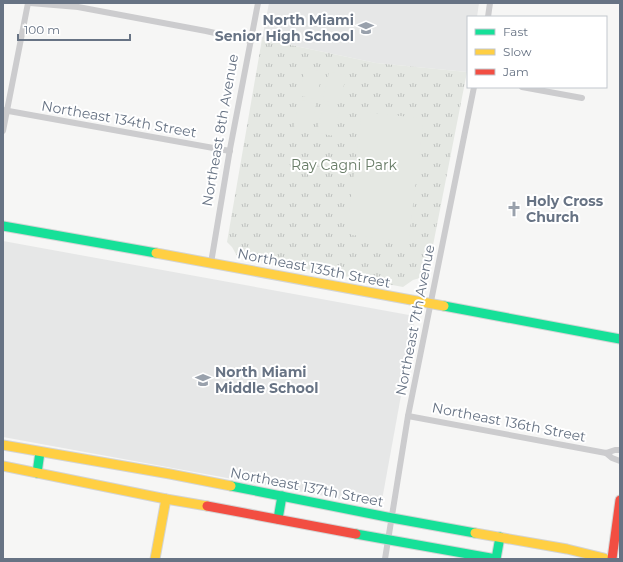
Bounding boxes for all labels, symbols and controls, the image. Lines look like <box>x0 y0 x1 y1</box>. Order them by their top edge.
place label: North Miami Senior High School <box>215 11 354 45</box>
scale bar <box>18 16 130 42</box>
legend <box>467 16 607 88</box>
school or university icon: North Miami Senior High School <box>357 19 375 37</box>
text: 100 m <box>24 22 60 37</box>
text: Fast <box>503 24 528 39</box>
text: Slow <box>503 44 532 59</box>
street label: Northeast 8th Avenue <box>198 52 242 208</box>
text: Jam <box>502 64 529 79</box>
street label: Northeast 134th Street <box>40 96 198 142</box>
park label: Ray Cagni Park <box>291 156 398 174</box>
place label: Holy Cross Church <box>526 192 604 226</box>
church icon: Holy Cross Church <box>505 200 523 218</box>
street label: Northeast 7th Avenue <box>392 243 438 397</box>
street label: Northeast 135th Street <box>236 244 392 292</box>
place label: North Miami Middle School <box>215 363 318 397</box>
school or university icon: North Miami Middle School <box>194 371 212 389</box>
street label: Northeast 136th Street <box>430 398 588 446</box>
street label: Northeast 137th Street <box>229 463 385 511</box>

